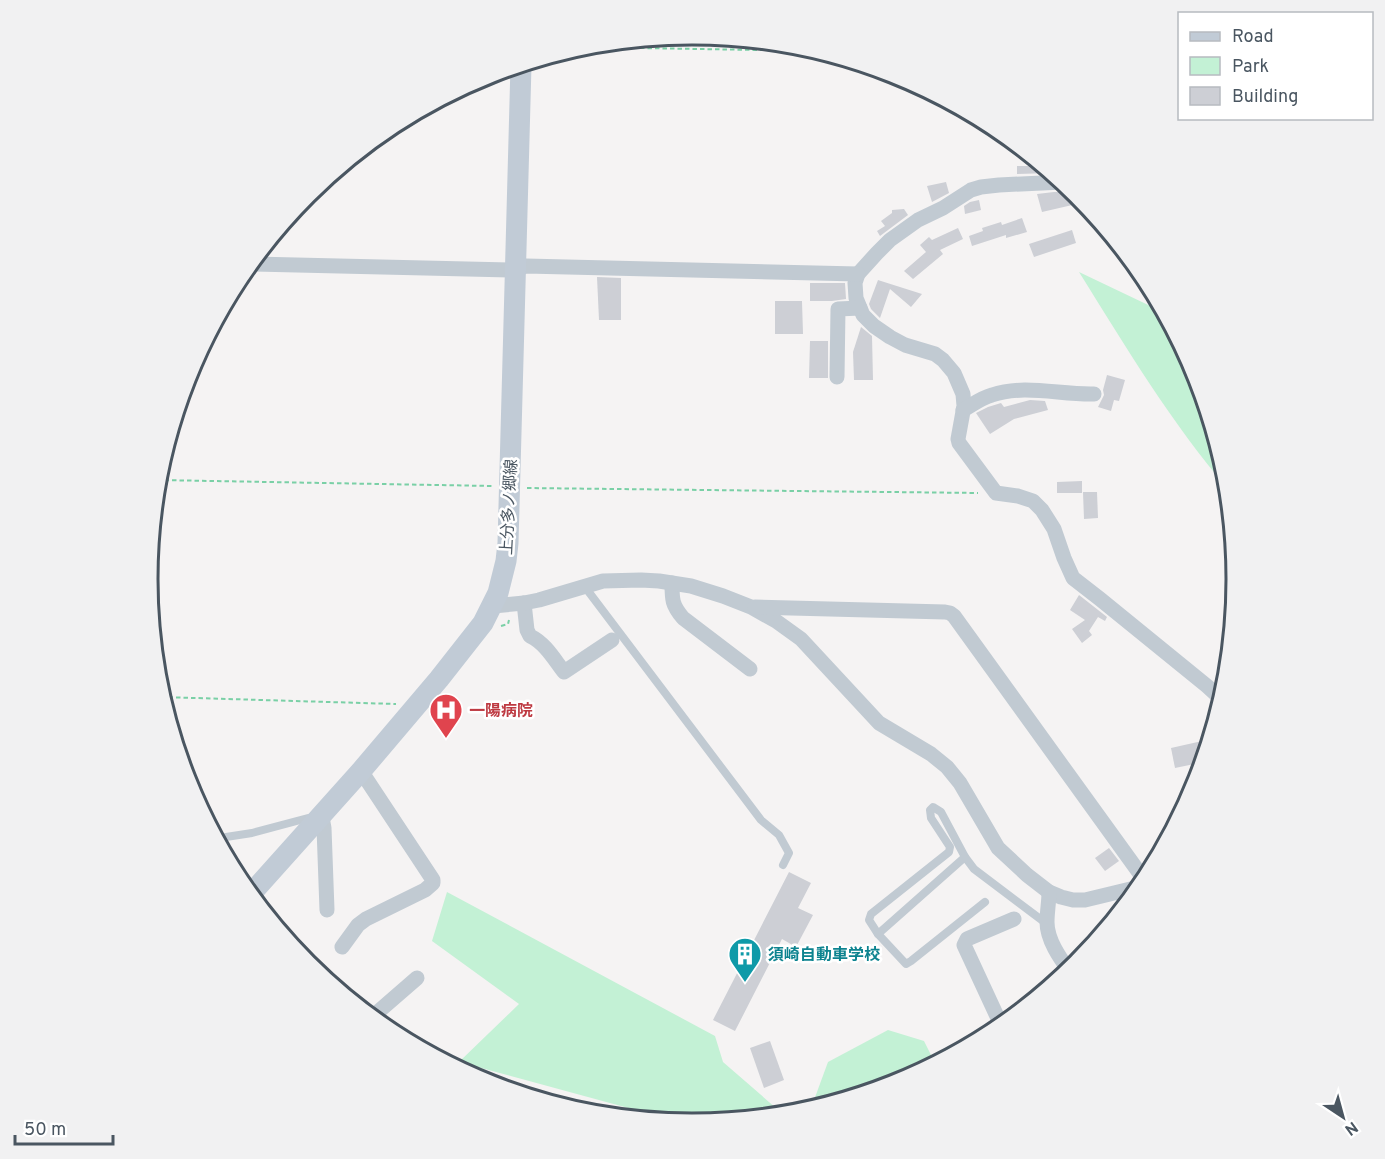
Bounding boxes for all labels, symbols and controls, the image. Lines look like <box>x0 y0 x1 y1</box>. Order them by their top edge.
legend <box>1178 12 1373 120</box>
text: Road <box>1232 26 1274 49</box>
text: Park <box>1232 56 1269 79</box>
text: Building <box>1232 86 1298 109</box>
street label: 上分多ノ郷線 <box>497 459 522 556</box>
hospital icon: 一陽病院 <box>428 692 464 739</box>
place label: 一陽病院 <box>469 702 533 722</box>
building icon: 須崎自動車学校 <box>727 936 763 983</box>
place label: 須崎自動車学校 <box>768 946 880 966</box>
north arrow <box>1313 1087 1373 1147</box>
scale bar <box>15 1108 112 1146</box>
text: N <box>1340 1116 1361 1139</box>
text: 50 m <box>24 1119 66 1142</box>

